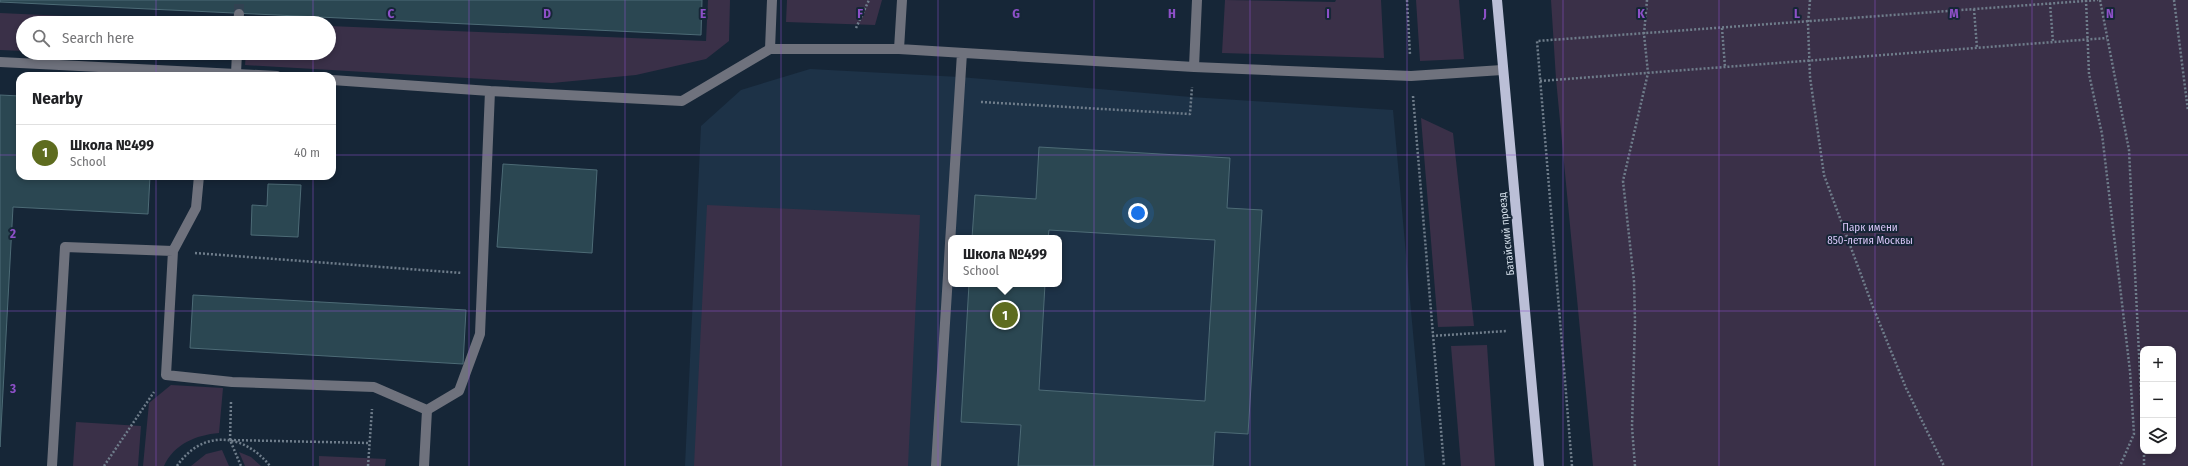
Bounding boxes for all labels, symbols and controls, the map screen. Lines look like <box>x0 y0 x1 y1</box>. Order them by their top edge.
text: C <box>388 6 395 21</box>
text: D <box>543 6 551 21</box>
text: E <box>700 6 706 21</box>
text: F <box>857 6 863 21</box>
text: G <box>1012 6 1020 21</box>
text: H <box>1168 6 1176 21</box>
text: I <box>1326 6 1330 21</box>
text: J <box>1482 6 1487 21</box>
text: K <box>1637 6 1645 21</box>
text: L <box>1794 6 1800 21</box>
text: M <box>1949 6 1959 21</box>
text: N <box>2106 6 2114 21</box>
search box <box>16 16 336 60</box>
icon: search <box>30 27 52 49</box>
text: Search here <box>62 29 134 47</box>
text: Nearby <box>32 88 83 109</box>
text: Школа №499 <box>70 136 154 154</box>
text: 1 <box>42 145 48 160</box>
text: 40 m <box>294 145 320 160</box>
text: School <box>70 154 106 169</box>
street label: Батайский проезд <box>1496 191 1517 276</box>
your location <box>1128 203 1148 223</box>
park label: Парк имени 850-летия Москвы <box>1827 221 1913 247</box>
text: 2 <box>9 226 16 241</box>
popup <box>948 235 1062 287</box>
text: Школа №499 <box>963 245 1047 263</box>
text: School <box>963 263 999 278</box>
pin: 1 <box>992 300 1018 330</box>
map controls <box>2140 346 2176 454</box>
button: + <box>2140 346 2176 382</box>
text: 3 <box>9 381 16 396</box>
button: − <box>2140 382 2176 418</box>
button: layers <box>2140 418 2176 454</box>

